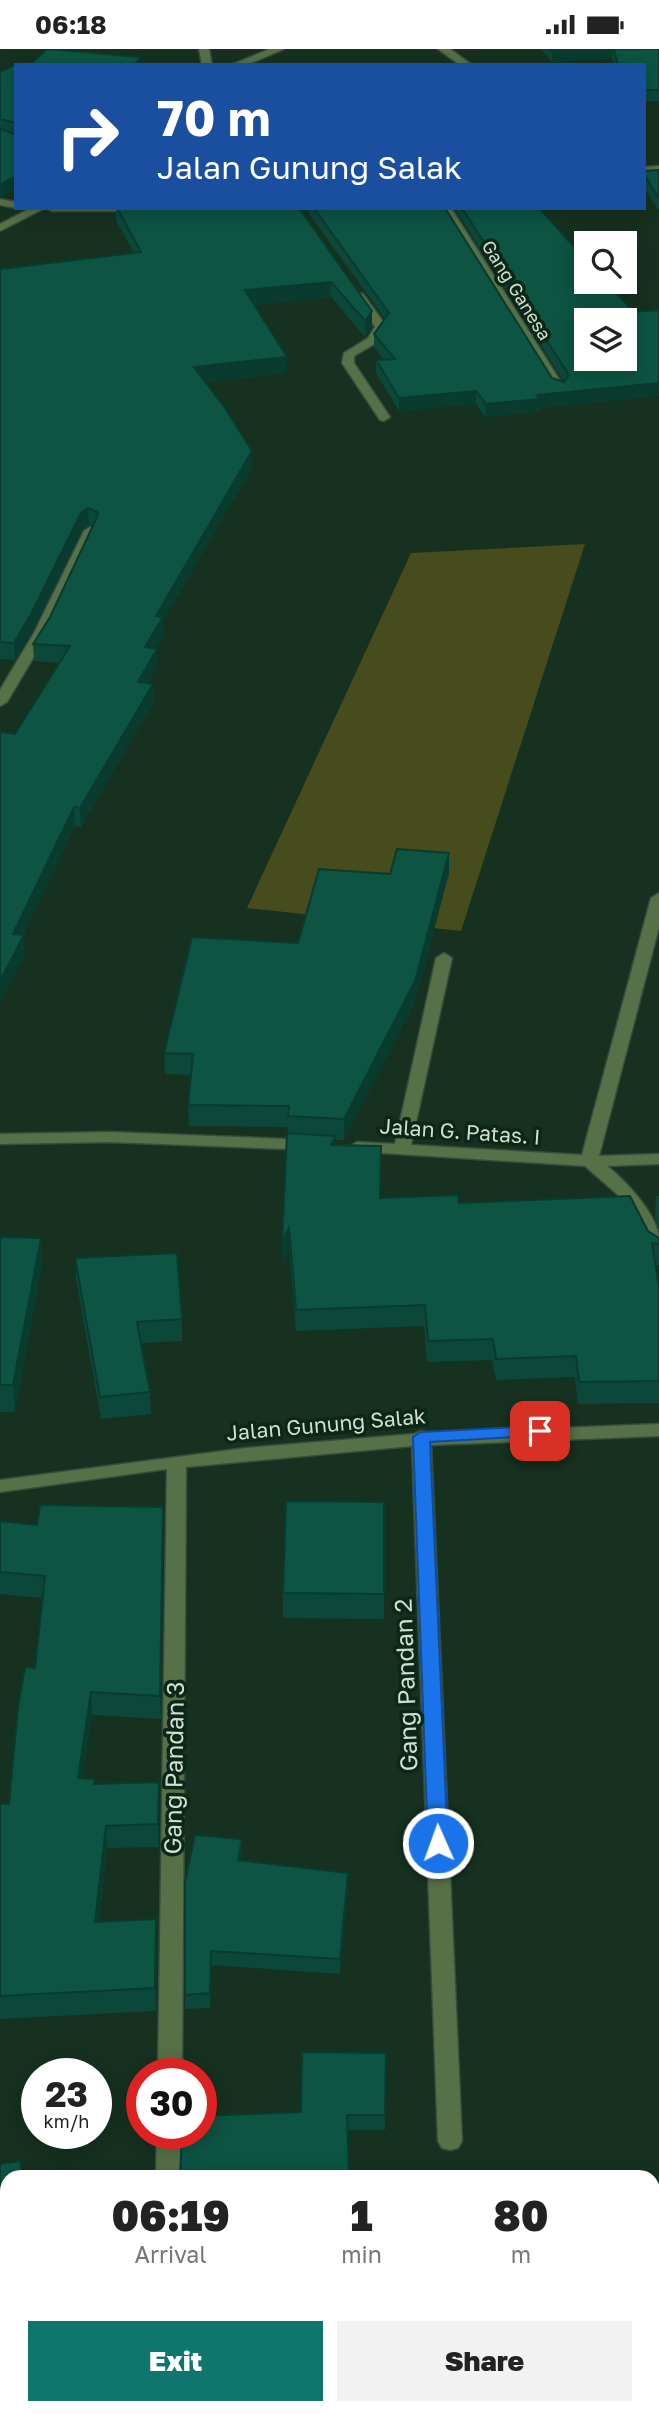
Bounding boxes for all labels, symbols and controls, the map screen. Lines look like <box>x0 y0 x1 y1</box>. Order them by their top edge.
text: 06:18 <box>35 9 107 40</box>
text: 70 m <box>157 88 271 147</box>
icon: right <box>42 91 133 182</box>
text: Jalan Gunung Salak <box>157 148 462 186</box>
map controls <box>574 231 637 371</box>
button: search <box>574 231 637 294</box>
street label: Gang Ganesa <box>478 236 556 344</box>
button: layers <box>574 308 637 371</box>
street label: Jalan G. Patas. I <box>379 1112 541 1150</box>
pin <box>510 1401 570 1461</box>
street label: Jalan Gunung Salak <box>225 1402 427 1446</box>
icon: arrive <box>521 1412 559 1450</box>
street label: Gang Pandan 2 <box>387 1598 423 1772</box>
street label: Gang Pandan 3 <box>157 1681 189 1855</box>
position arrow <box>401 1806 475 1880</box>
speed limit sign: 30 <box>126 2058 217 2149</box>
text: 23 <box>45 2073 88 2115</box>
text: km/h <box>44 2110 89 2132</box>
text: 06:19 <box>111 2190 230 2240</box>
text: 1 <box>350 2190 373 2240</box>
text: 80 <box>493 2190 549 2240</box>
text: Arrival <box>135 2240 207 2268</box>
text: min <box>341 2240 382 2268</box>
text: m <box>511 2240 531 2268</box>
button: Exit <box>28 2321 323 2401</box>
button: Share <box>337 2321 632 2401</box>

